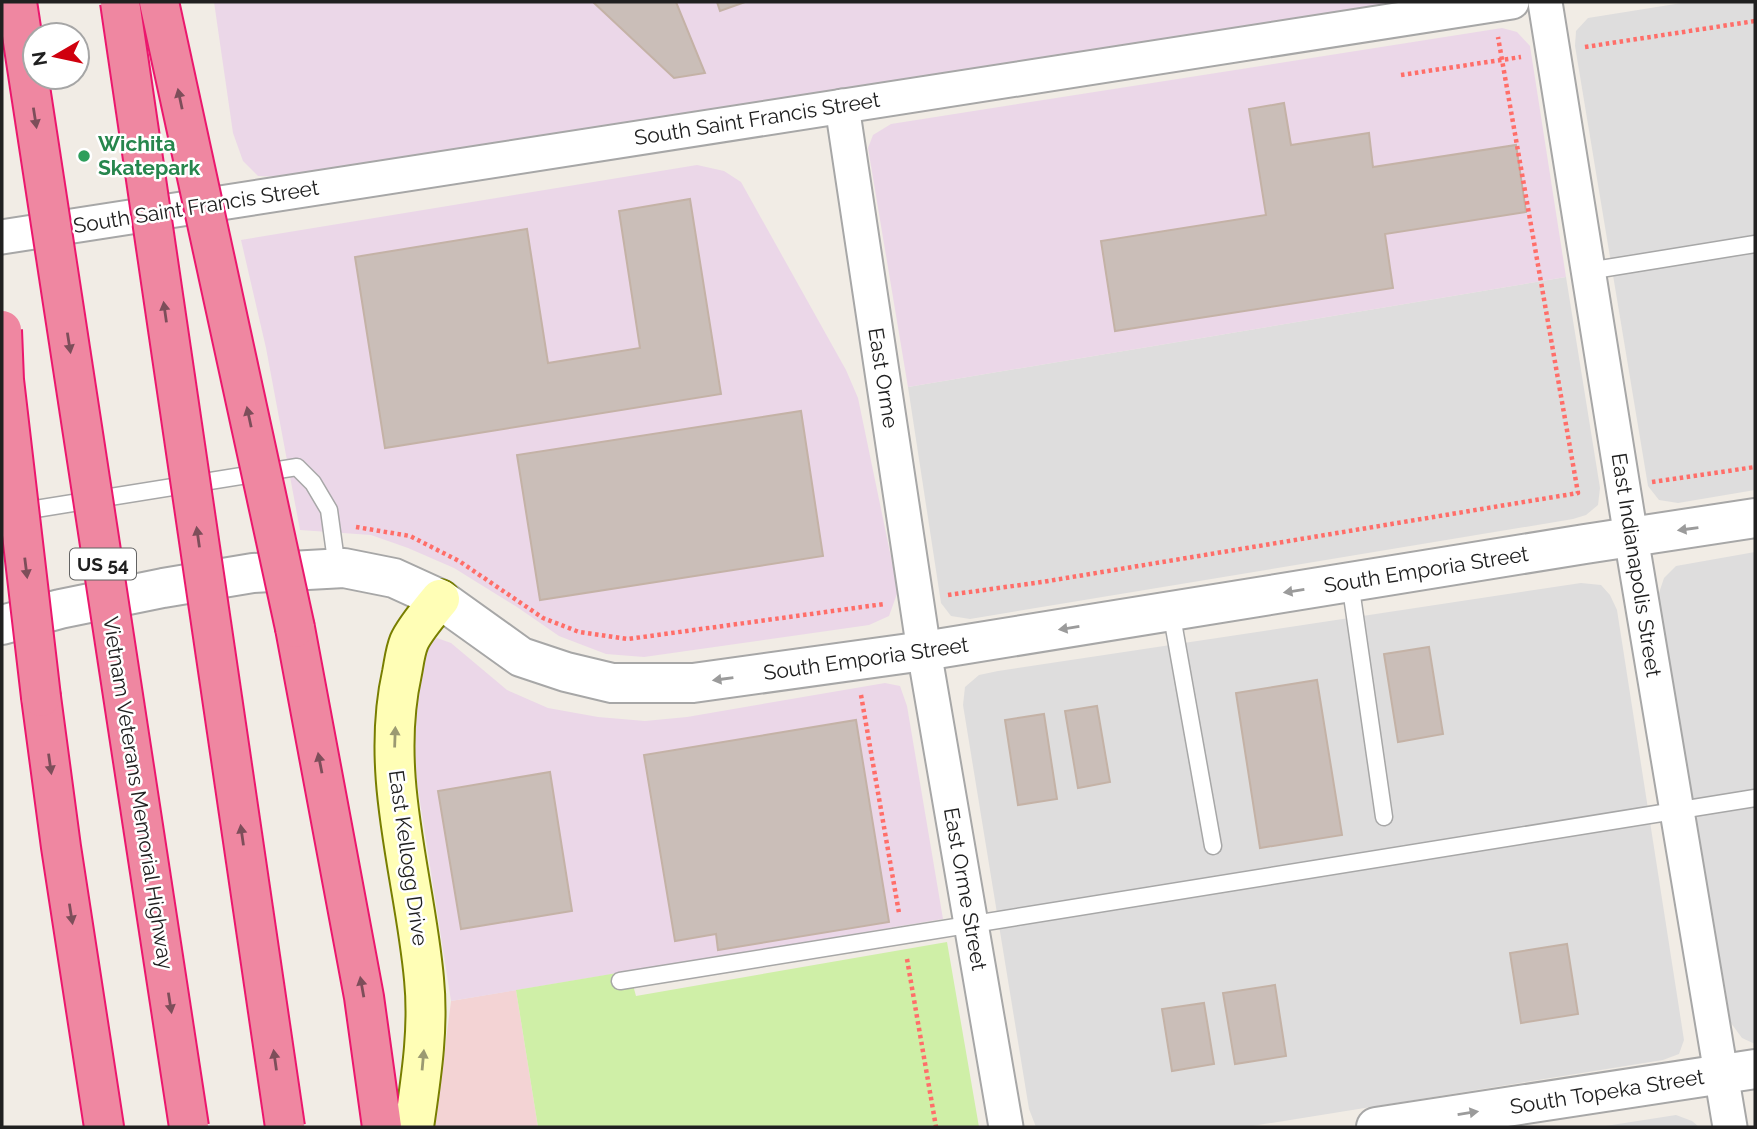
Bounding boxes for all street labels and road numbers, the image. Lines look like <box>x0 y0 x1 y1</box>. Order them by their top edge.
street label: South Saint Francis Street <box>632 87 881 150</box>
street label: South Saint Francis Street <box>71 175 320 238</box>
street label: East Orme <box>863 326 904 430</box>
street label: East Indianapolis Street <box>1606 451 1667 679</box>
street label: South Emporia Street <box>1322 541 1530 598</box>
road number: US 54 <box>70 548 136 580</box>
street label: Vietnam Veterans Memorial Highway <box>98 615 179 971</box>
street label: South Emporia Street <box>762 632 970 685</box>
street label: East Kellogg Drive <box>384 768 433 947</box>
street label: East Orme Street <box>939 806 992 972</box>
street label: South Topeka Street <box>1508 1064 1706 1119</box>

